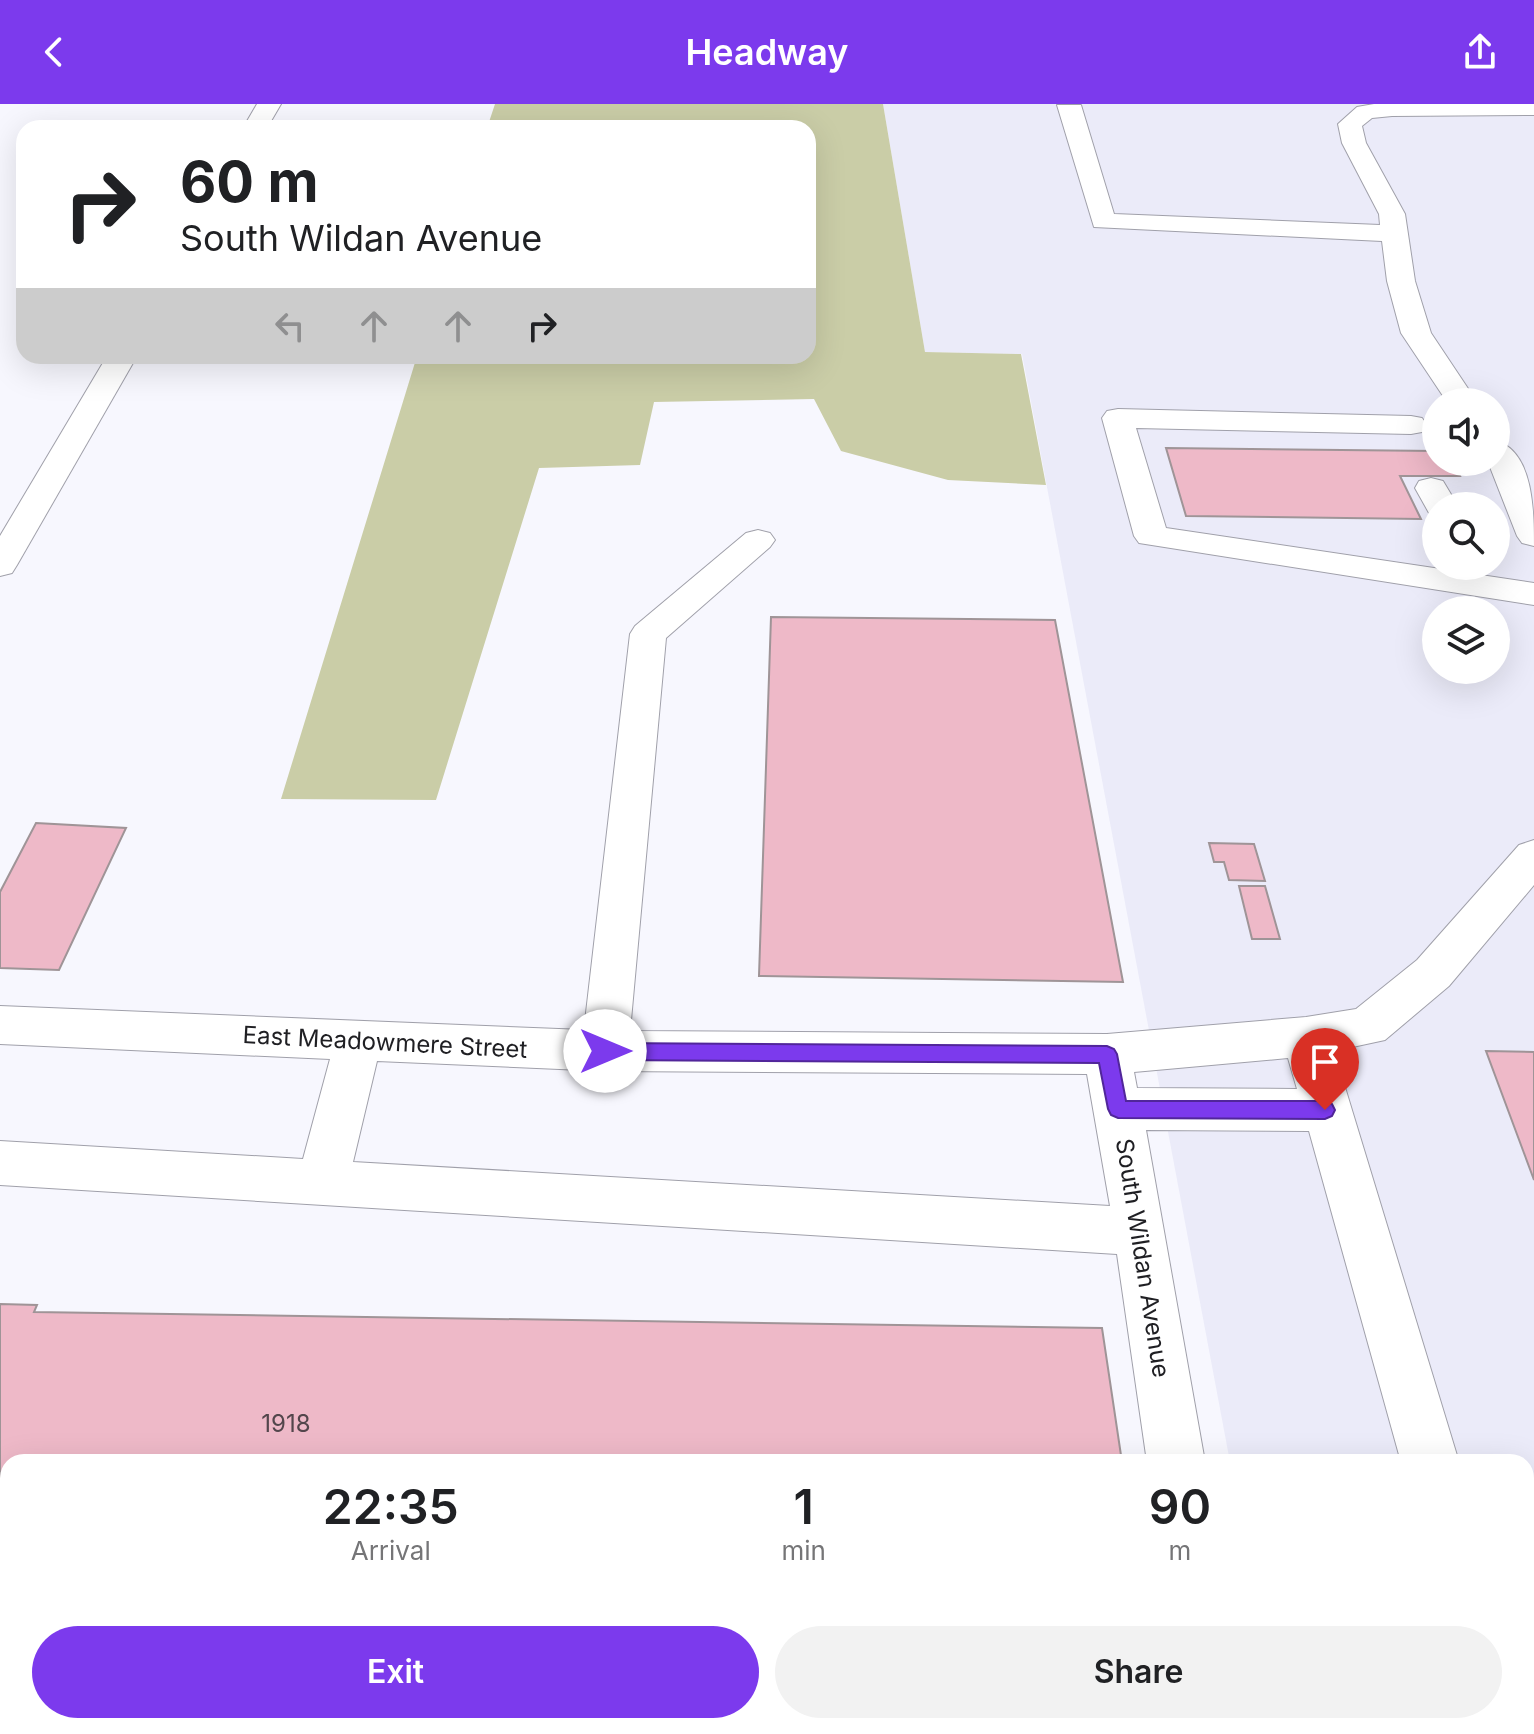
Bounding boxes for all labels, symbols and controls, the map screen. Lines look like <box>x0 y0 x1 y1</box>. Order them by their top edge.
icon: back <box>32 30 76 74</box>
text: Headway <box>685 30 849 74</box>
icon: share <box>1458 30 1502 74</box>
text: 60 m <box>180 148 319 216</box>
icon: right <box>48 152 152 256</box>
text: South Wildan Avenue <box>180 216 542 260</box>
icon: left <box>268 304 312 348</box>
icon: ahead <box>352 304 396 348</box>
icon: ahead <box>436 304 480 348</box>
icon: right <box>520 304 564 348</box>
map controls <box>1422 388 1510 684</box>
button: sound <box>1422 388 1510 476</box>
button: search <box>1422 492 1510 580</box>
button: layers <box>1422 596 1510 684</box>
position arrow <box>563 1009 647 1093</box>
street label: East Meadowmere Street <box>242 1020 528 1064</box>
pin <box>1291 1028 1359 1110</box>
icon: arrive <box>1303 1040 1347 1084</box>
street label: South Wildan Avenue <box>1110 1136 1176 1380</box>
house number: 1918 <box>261 1409 311 1438</box>
text: 22:35 <box>323 1477 459 1536</box>
text: 1 <box>794 1477 814 1536</box>
text: 90 <box>1149 1477 1211 1536</box>
text: Arrival <box>351 1535 431 1566</box>
text: min <box>782 1535 826 1566</box>
text: m <box>1169 1535 1191 1566</box>
button: Exit <box>32 1626 759 1718</box>
button: Share <box>775 1626 1502 1718</box>

